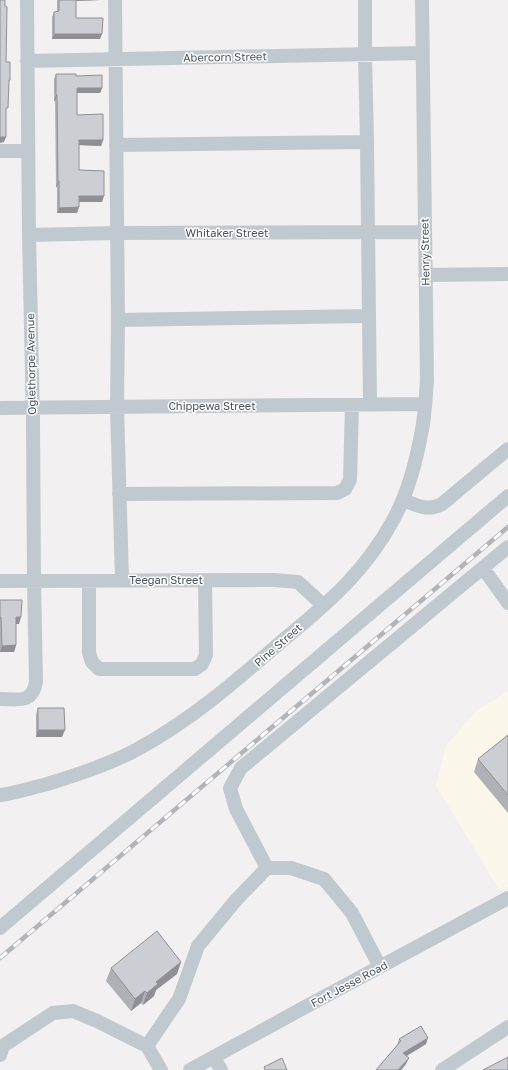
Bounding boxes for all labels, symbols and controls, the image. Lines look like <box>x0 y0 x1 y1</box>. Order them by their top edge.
street label: Abercorn Street <box>183 49 267 64</box>
street label: Henry Street <box>417 218 432 286</box>
street label: Whitaker Street <box>186 226 268 239</box>
street label: Oglethorpe Avenue <box>23 313 38 415</box>
street label: Chippewa Street <box>168 399 256 412</box>
street label: Teegan Street <box>129 573 203 586</box>
street label: Pine Street <box>251 620 304 669</box>
street label: Fort Jesse Road <box>308 958 389 1009</box>

